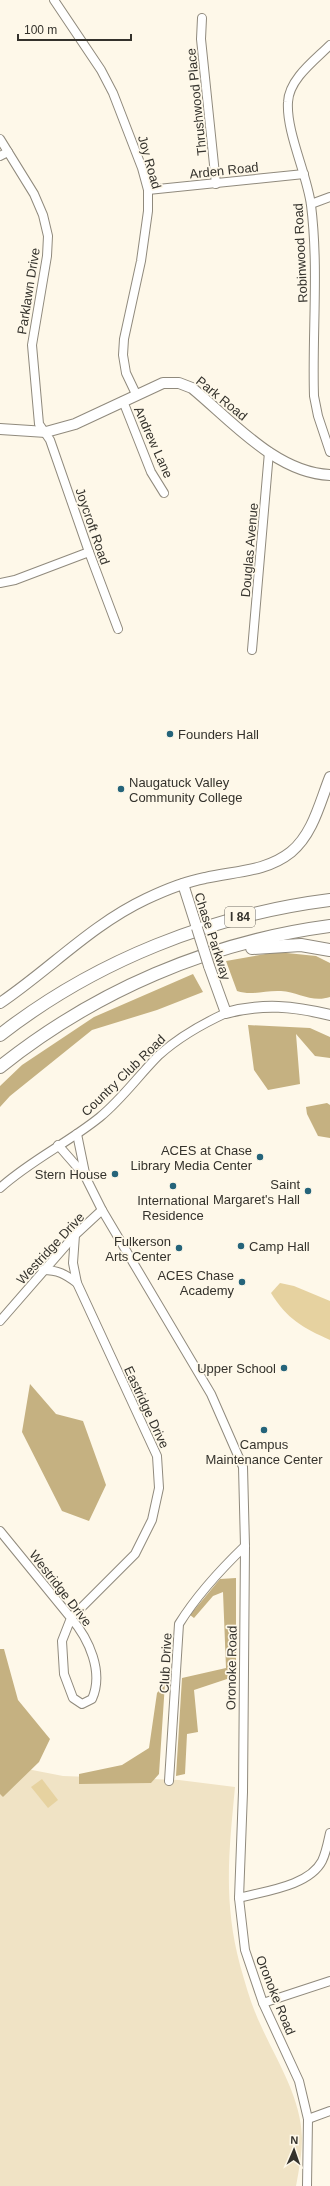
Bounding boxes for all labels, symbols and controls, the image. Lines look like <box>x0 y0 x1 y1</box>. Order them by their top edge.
scale bar <box>18 16 131 42</box>
text: 100 m <box>24 23 57 37</box>
street label: Thrushwood Place <box>183 48 210 156</box>
street label: Joy Road <box>135 134 164 191</box>
street label: Arden Road <box>189 159 259 182</box>
street label: Robinwood Road <box>290 203 311 303</box>
street label: Parklawn Drive <box>14 247 43 335</box>
street label: Park Road <box>193 373 250 424</box>
street label: Andrew Lane <box>131 404 176 480</box>
street label: Joycroft Road <box>72 486 113 567</box>
street label: Douglas Avenue <box>238 502 261 598</box>
place label: Founders Hall <box>178 727 259 742</box>
marker: Founders Hall <box>165 729 175 739</box>
place label: Naugatuck Valley Community College <box>129 775 242 805</box>
marker: Naugatuck Valley Community College <box>116 784 126 794</box>
street label: Chase Parkway <box>191 891 234 982</box>
road number: I 84 <box>225 907 255 927</box>
street label: Country Club Road <box>78 1032 168 1119</box>
place label: ACES at Chase Library Media Center <box>131 1143 253 1173</box>
marker: ACES at Chase Library Media Center <box>255 1152 265 1162</box>
place label: Stern House <box>35 1167 107 1182</box>
marker: Stern House <box>110 1169 120 1179</box>
place label: Saint Margaret's Hall <box>213 1177 300 1207</box>
marker: International Residence <box>168 1181 178 1191</box>
marker: Saint Margaret's Hall <box>303 1186 313 1196</box>
place label: International Residence <box>137 1193 209 1223</box>
street label: Westridge Drive <box>13 1209 87 1287</box>
place label: Fulkerson Arts Center <box>105 1234 172 1264</box>
place label: Camp Hall <box>249 1239 310 1254</box>
marker: Camp Hall <box>236 1241 246 1251</box>
marker: Fulkerson Arts Center <box>174 1243 184 1253</box>
place label: ACES Chase Academy <box>157 1268 234 1298</box>
marker: ACES Chase Academy <box>237 1277 247 1287</box>
place label: Upper School <box>197 1361 276 1376</box>
marker: Upper School <box>279 1363 289 1373</box>
street label: Eastridge Drive <box>121 1364 172 1451</box>
marker: Campus Maintenance Center <box>259 1425 269 1435</box>
place label: Campus Maintenance Center <box>205 1437 323 1467</box>
street label: Westridge Drive <box>26 1547 95 1629</box>
street label: Oronoke Road <box>223 1626 240 1710</box>
street label: Club Drive <box>156 1632 175 1694</box>
street label: Oronoke Road <box>253 1953 298 2037</box>
north arrow <box>274 2130 314 2170</box>
text: N <box>290 2134 299 2146</box>

